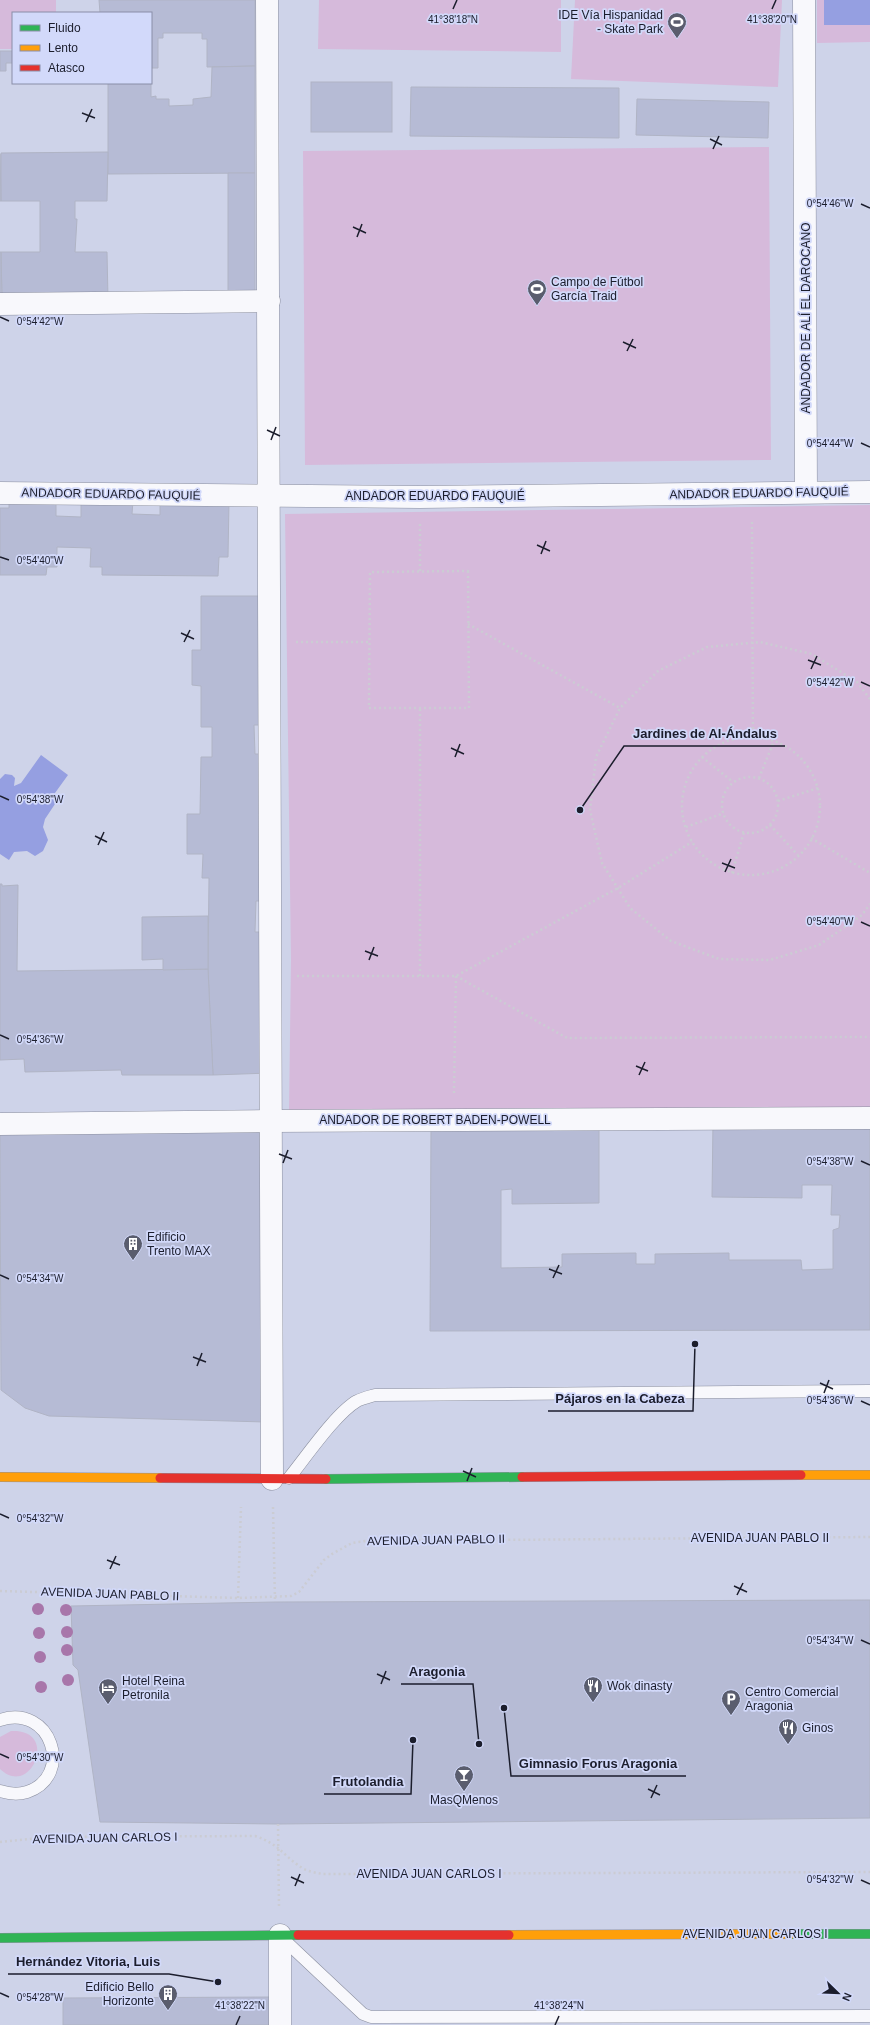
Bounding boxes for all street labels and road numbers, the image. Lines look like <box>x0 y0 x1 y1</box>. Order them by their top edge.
street label: ANDADOR DE ALÍ EL DAROCANO <box>798 223 813 413</box>
street label: ANDADOR EDUARDO FAUQUIÉ <box>669 483 849 502</box>
street label: ANDADOR EDUARDO FAUQUIÉ <box>21 484 201 503</box>
street label: ANDADOR EDUARDO FAUQUIÉ <box>345 488 525 503</box>
street label: ANDADOR DE ROBERT BADEN-POWELL <box>319 1113 551 1127</box>
street label: AVENIDA JUAN PABLO II <box>691 1531 829 1545</box>
street label: AVENIDA JUAN PABLO II <box>367 1532 505 1548</box>
street label: AVENIDA JUAN PABLO II <box>41 1585 179 1603</box>
street label: AVENIDA JUAN CARLOS I <box>32 1830 178 1846</box>
street label: AVENIDA JUAN CARLOS I <box>356 1867 502 1881</box>
street label: AVENIDA JUAN CARLOS I <box>682 1927 828 1941</box>

